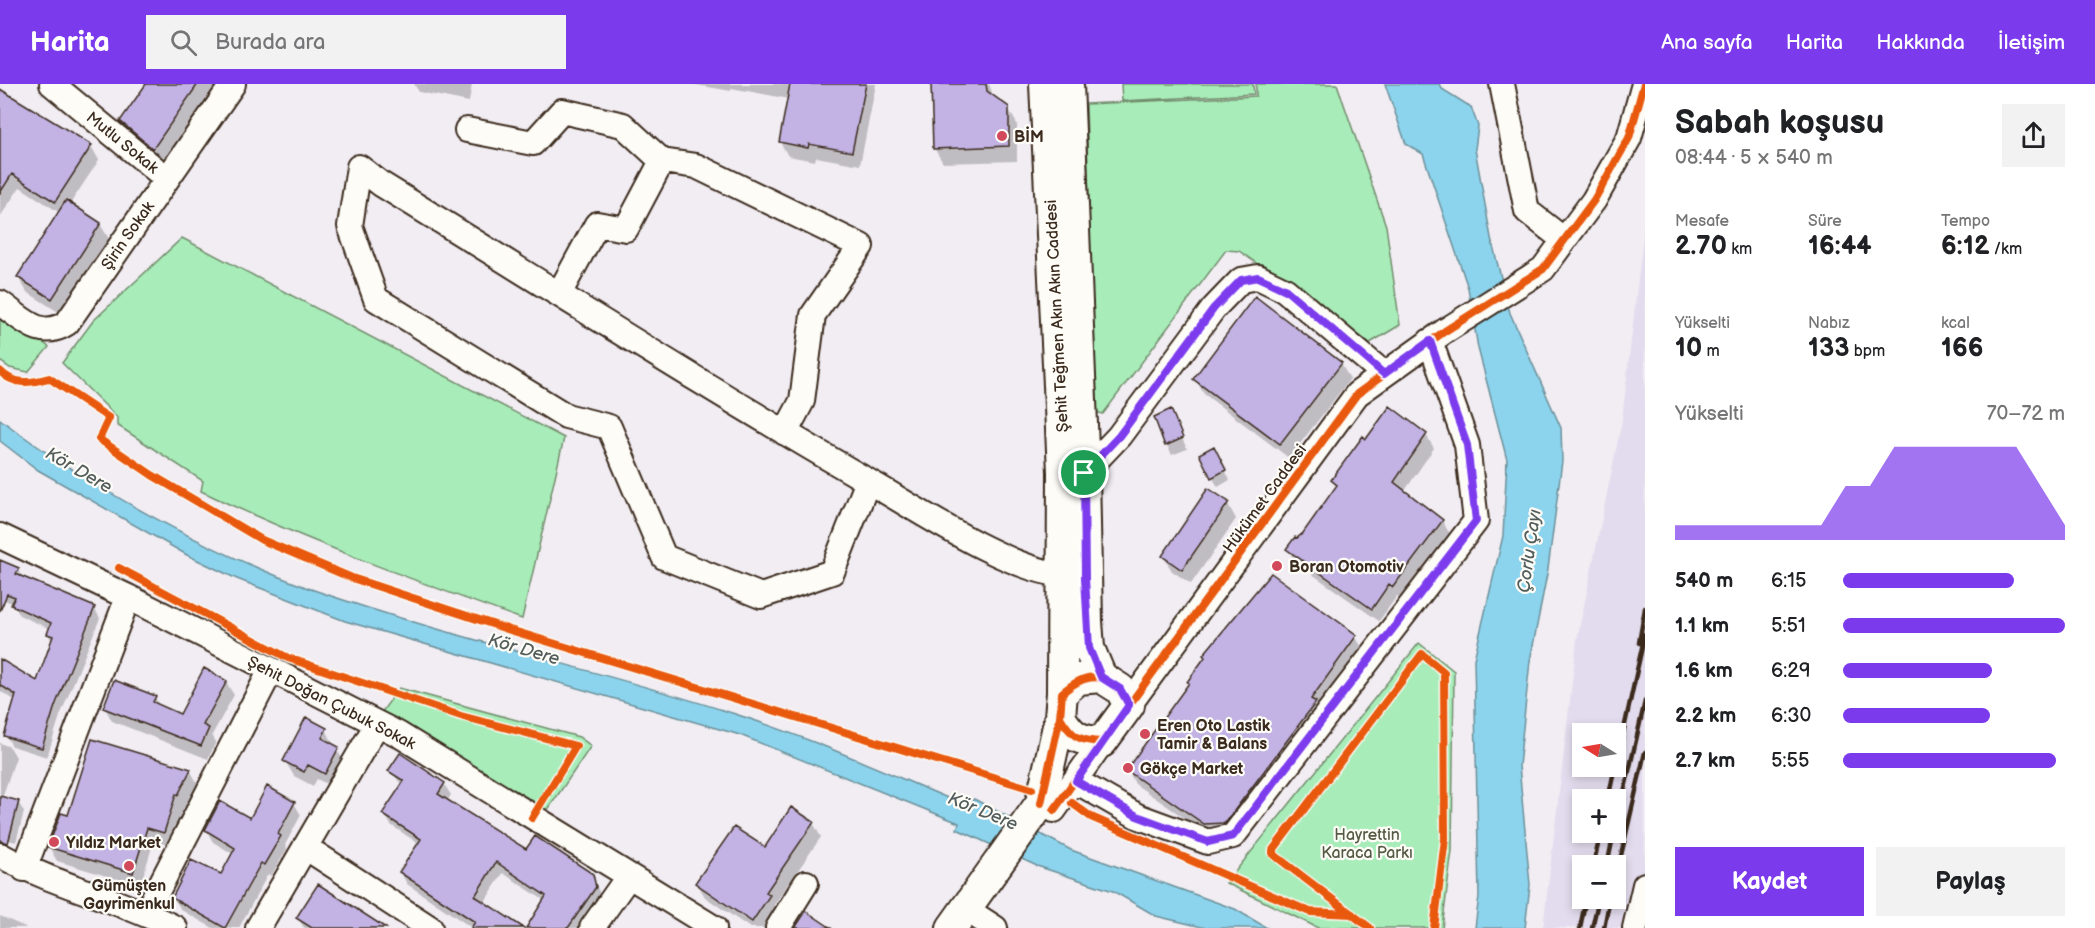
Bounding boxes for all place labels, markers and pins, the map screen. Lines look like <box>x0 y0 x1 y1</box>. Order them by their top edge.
place label: BİM <box>1014 126 1044 147</box>
marker: BİM <box>995 129 1009 143</box>
pin <box>1058 447 1109 498</box>
place label: Boran Otomotiv <box>1289 558 1404 577</box>
marker: Boran Otomotiv <box>1270 559 1284 573</box>
place label: Eren Oto Lastik Tamir & Balans <box>1157 717 1271 754</box>
marker: Eren Oto Lastik Tamir & Balans <box>1138 727 1152 741</box>
place label: Gökçe Market <box>1140 760 1244 779</box>
marker: Gökçe Market <box>1121 761 1135 775</box>
place label: Yıldız Market <box>66 834 161 853</box>
marker: Yıldız Market <box>47 835 61 849</box>
marker: Gümüşten Gayrimenkul <box>122 859 136 873</box>
place label: Gümüşten Gayrimenkul <box>83 877 175 914</box>

